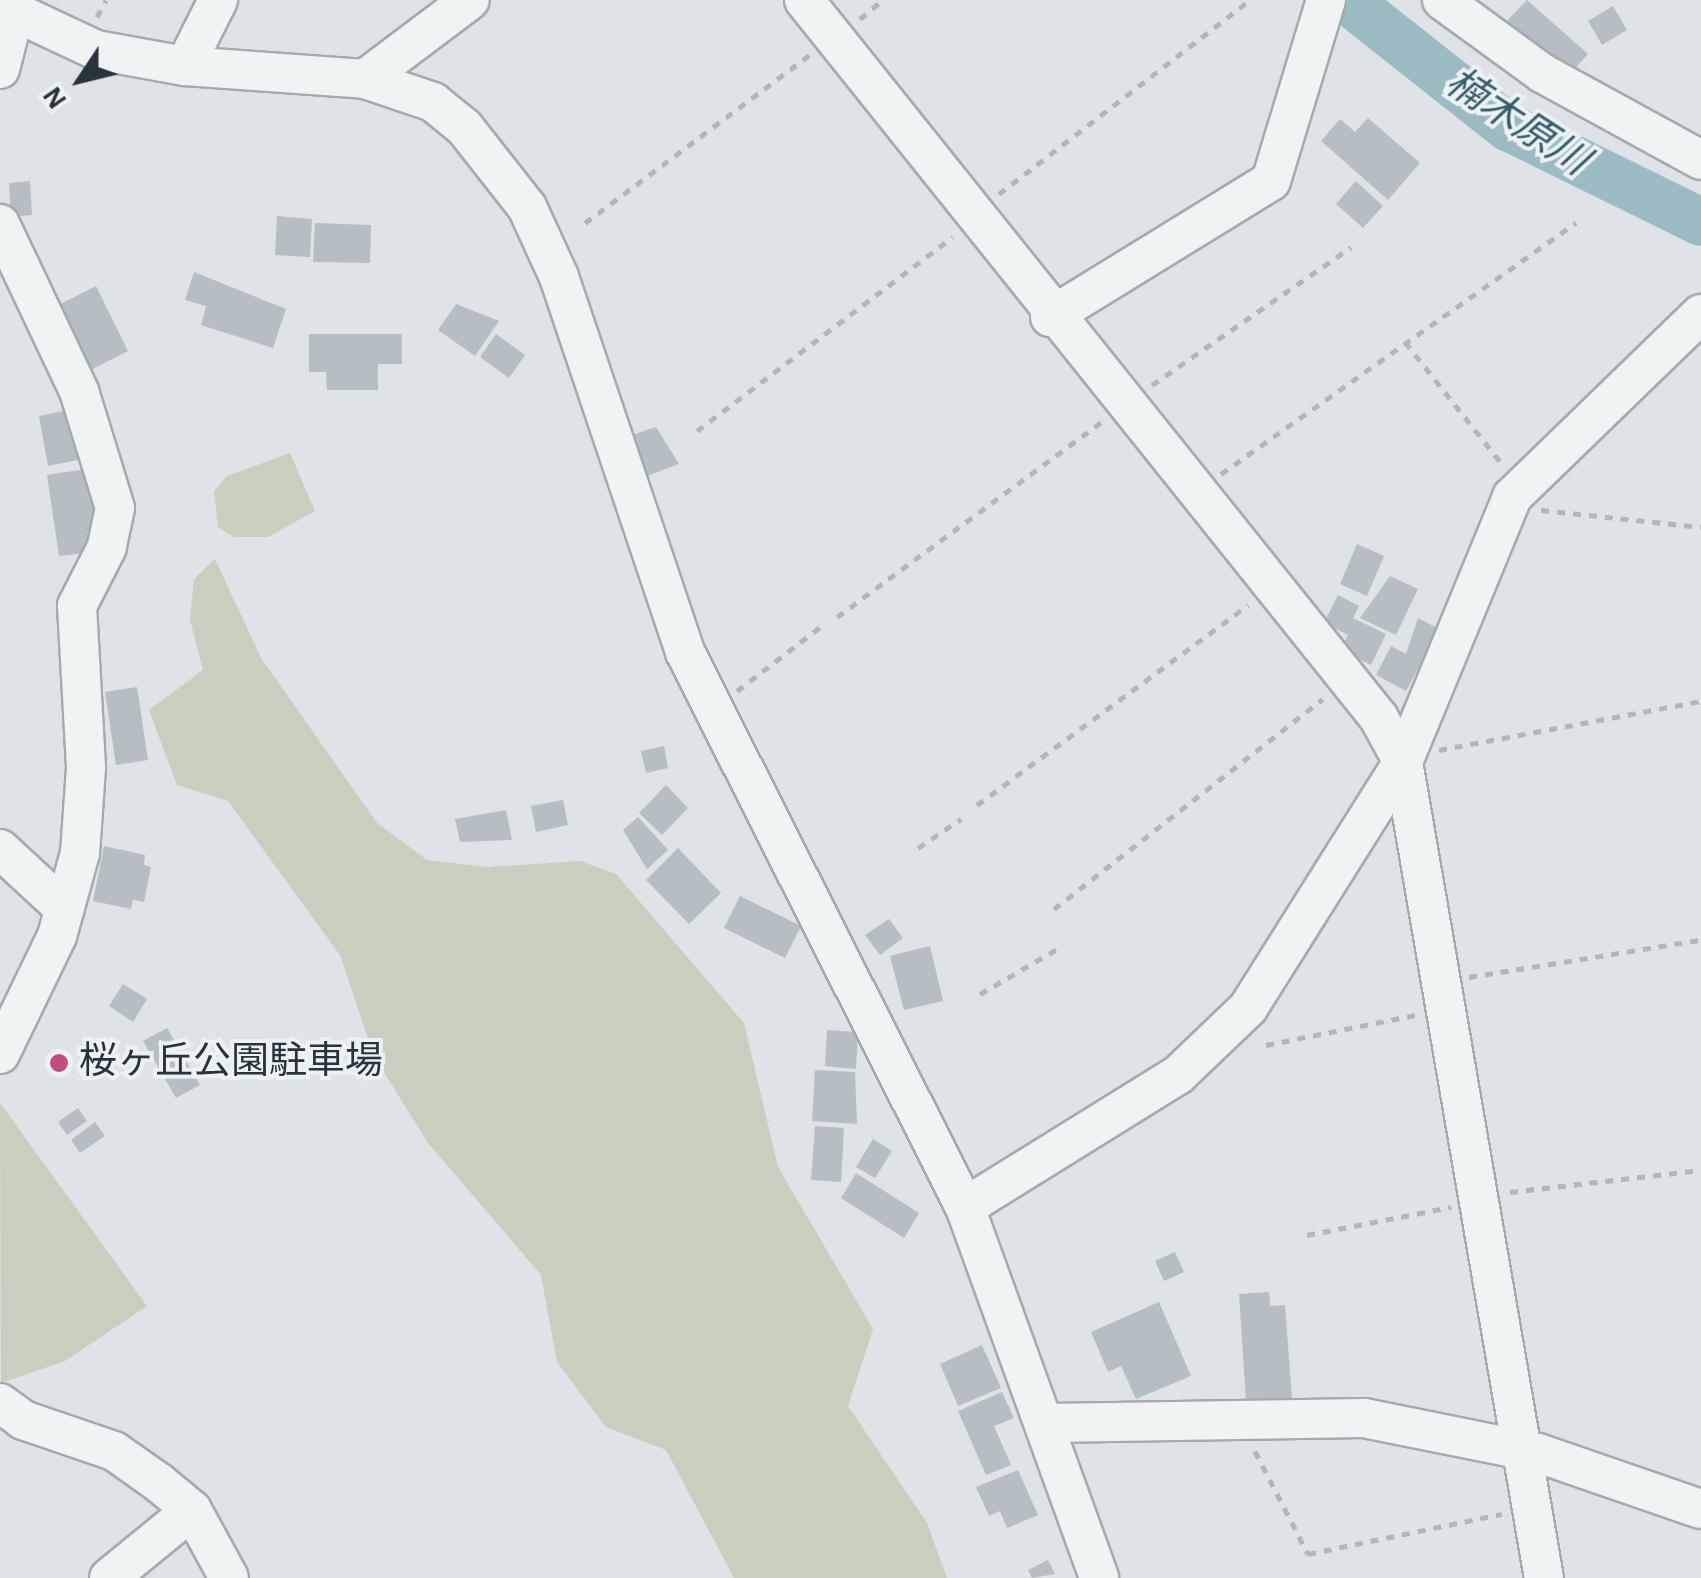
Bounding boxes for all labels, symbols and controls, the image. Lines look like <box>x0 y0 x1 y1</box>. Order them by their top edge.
north arrow <box>30 30 130 130</box>
water label: 楠木原川 <box>1437 58 1597 186</box>
text: N <box>38 81 72 113</box>
place label: 桜ヶ丘公園駐車場 <box>79 1040 383 1086</box>
marker: 桜ヶ丘公園駐車場 <box>48 1052 70 1074</box>

